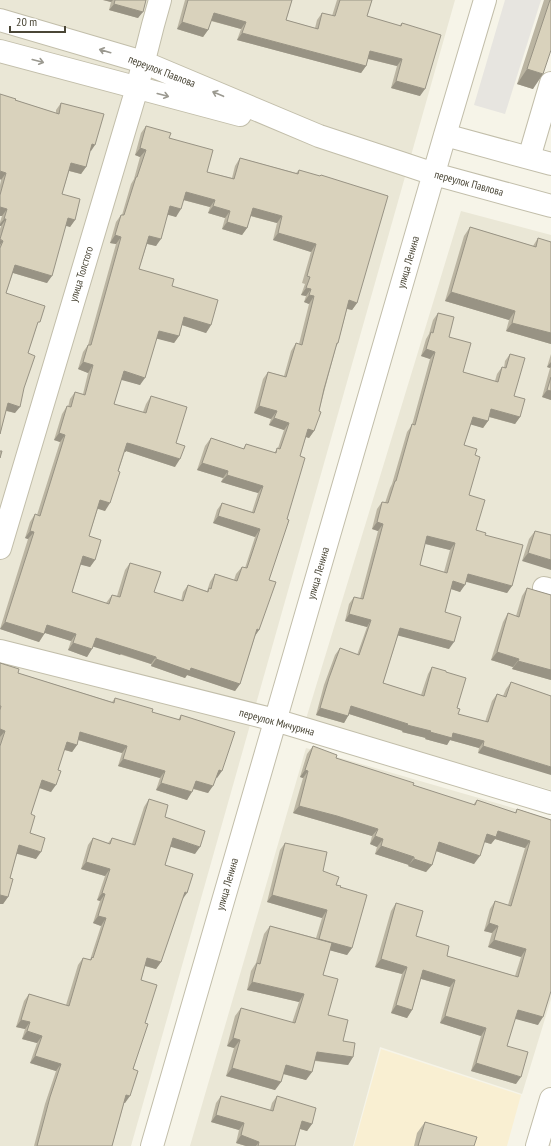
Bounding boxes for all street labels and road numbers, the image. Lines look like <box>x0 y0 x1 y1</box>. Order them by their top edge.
street label: переулок Павлова <box>126 52 198 90</box>
street label: переулок Павлова <box>433 167 505 199</box>
street label: улица Ленина <box>394 234 422 290</box>
street label: улица Толстого <box>66 244 96 304</box>
street label: улица Ленина <box>304 545 332 601</box>
street label: переулок Мичурина <box>238 705 316 739</box>
street label: улица Ленина <box>213 856 241 912</box>

